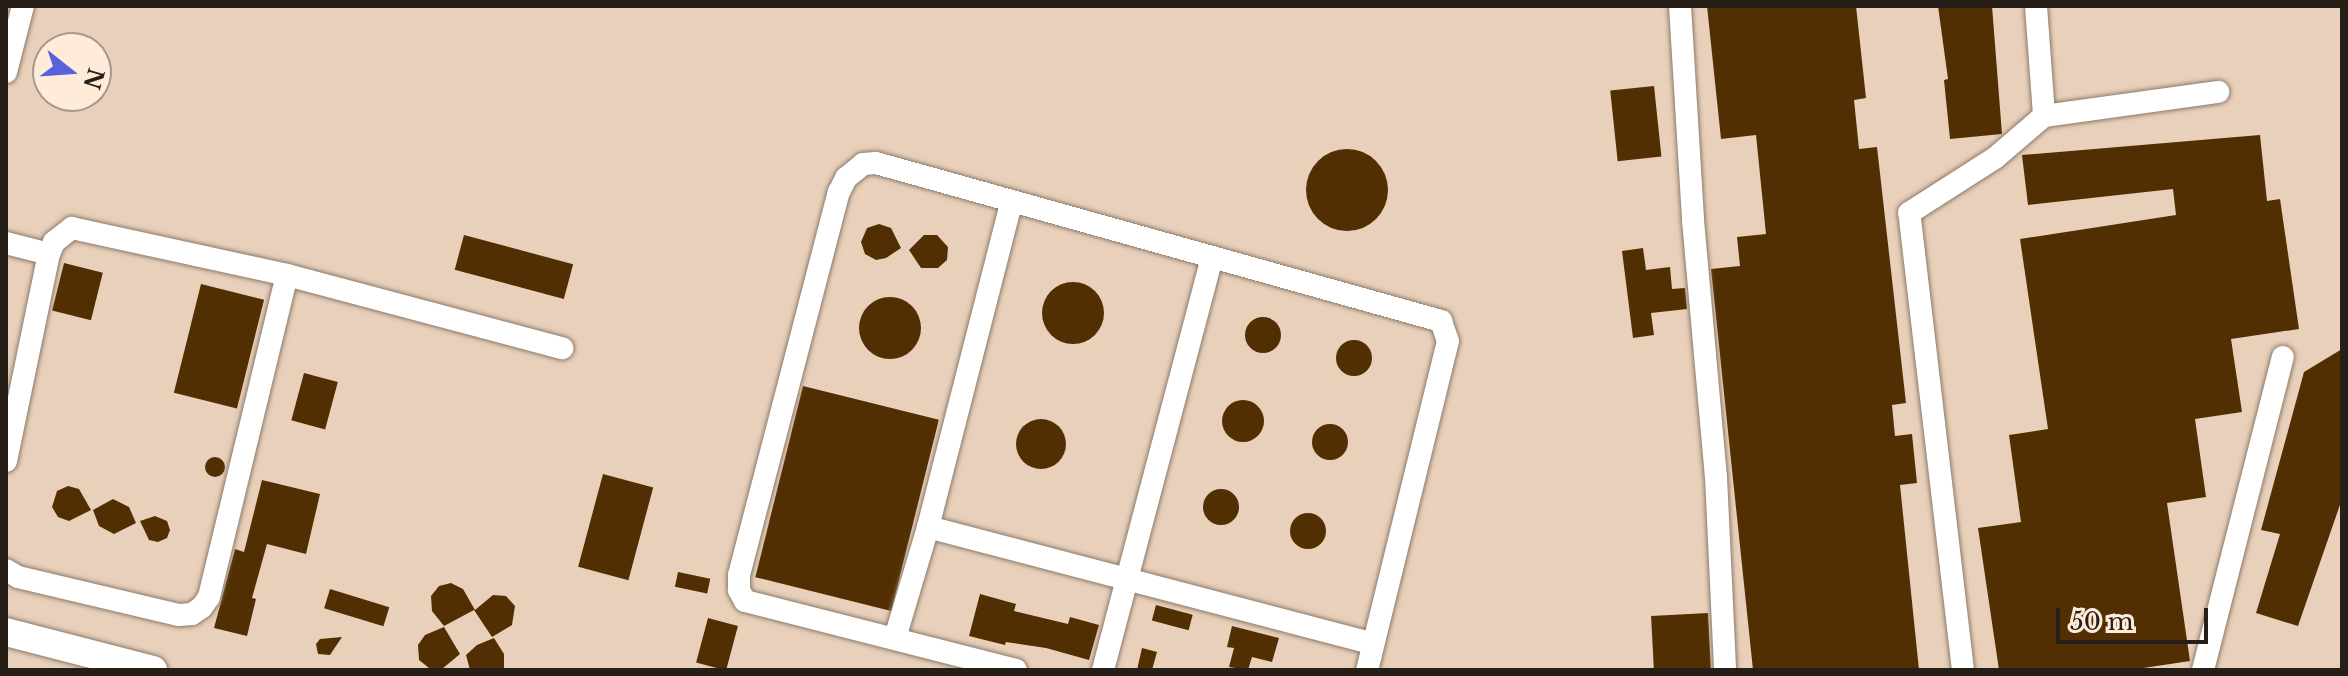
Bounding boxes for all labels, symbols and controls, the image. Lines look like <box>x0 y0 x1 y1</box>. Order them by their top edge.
north arrow <box>32 32 112 112</box>
text: N <box>78 65 109 92</box>
scale bar <box>2060 592 2212 642</box>
text: 50 m <box>2070 607 2133 636</box>

